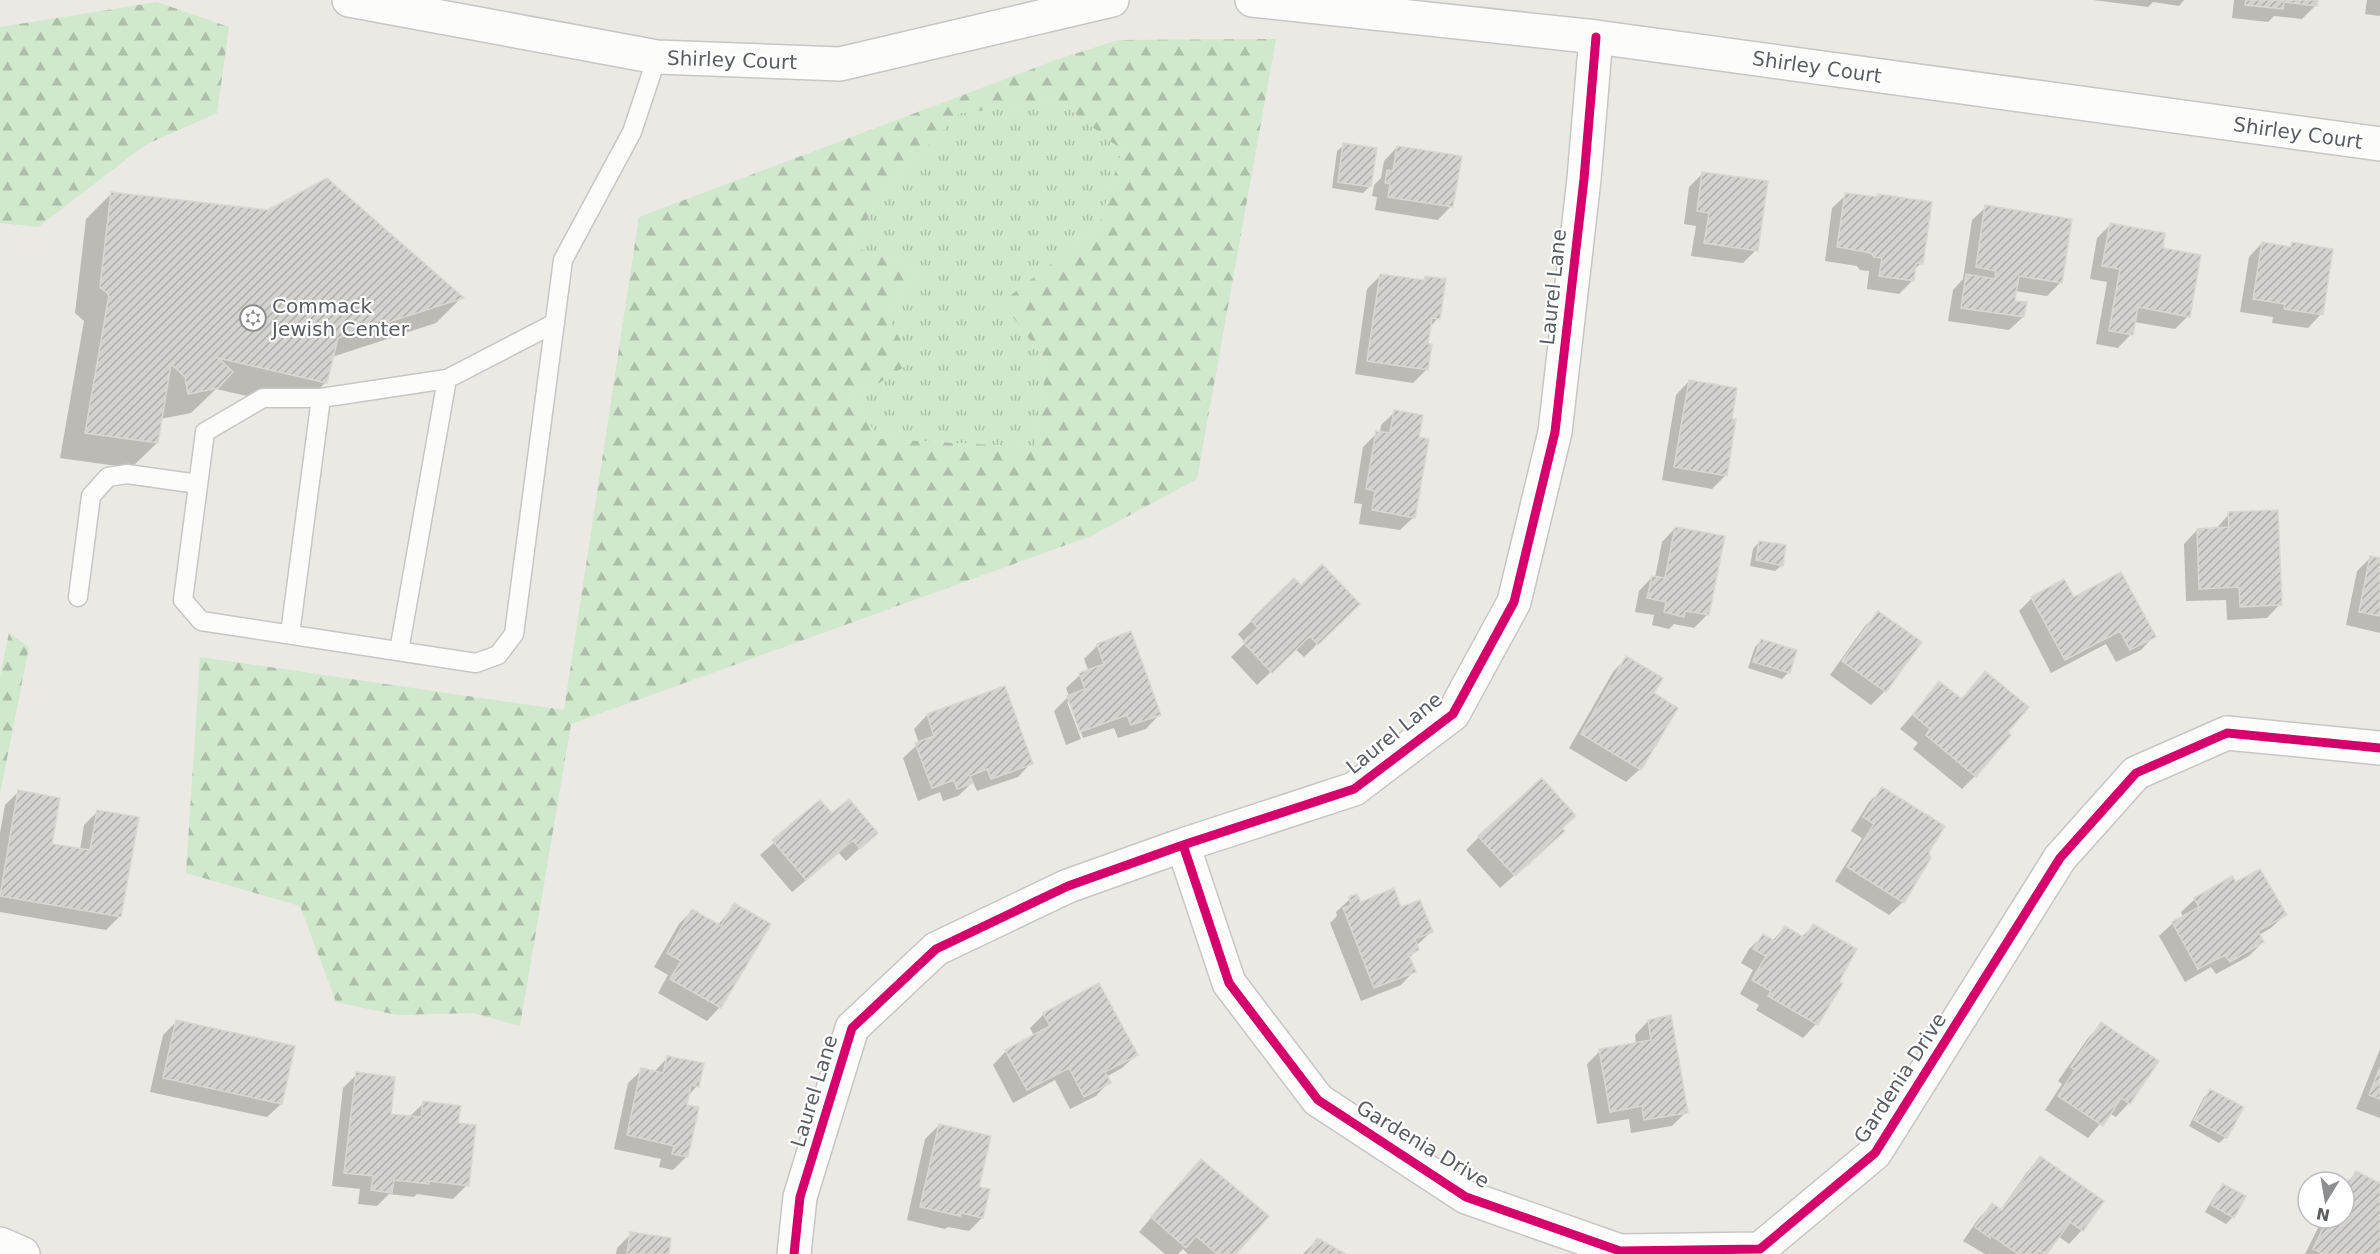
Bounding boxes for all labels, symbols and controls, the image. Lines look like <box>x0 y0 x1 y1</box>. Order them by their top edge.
street label: Shirley Court <box>667 46 798 74</box>
street label: Shirley Court <box>1751 46 1883 88</box>
street label: Shirley Court <box>2232 112 2364 154</box>
street label: Laurel Lane <box>1535 228 1571 346</box>
place label: Commack Jewish Center <box>270 294 410 341</box>
synagogue icon: Commack Jewish Center <box>238 303 268 333</box>
street label: Laurel Lane <box>1341 687 1447 779</box>
street label: Gardenia Drive <box>1849 1008 1951 1148</box>
street label: Laurel Lane <box>785 1032 843 1150</box>
street label: Gardenia Drive <box>1352 1095 1494 1193</box>
north arrow <box>2296 1170 2356 1230</box>
text: N <box>2315 1204 2332 1225</box>

